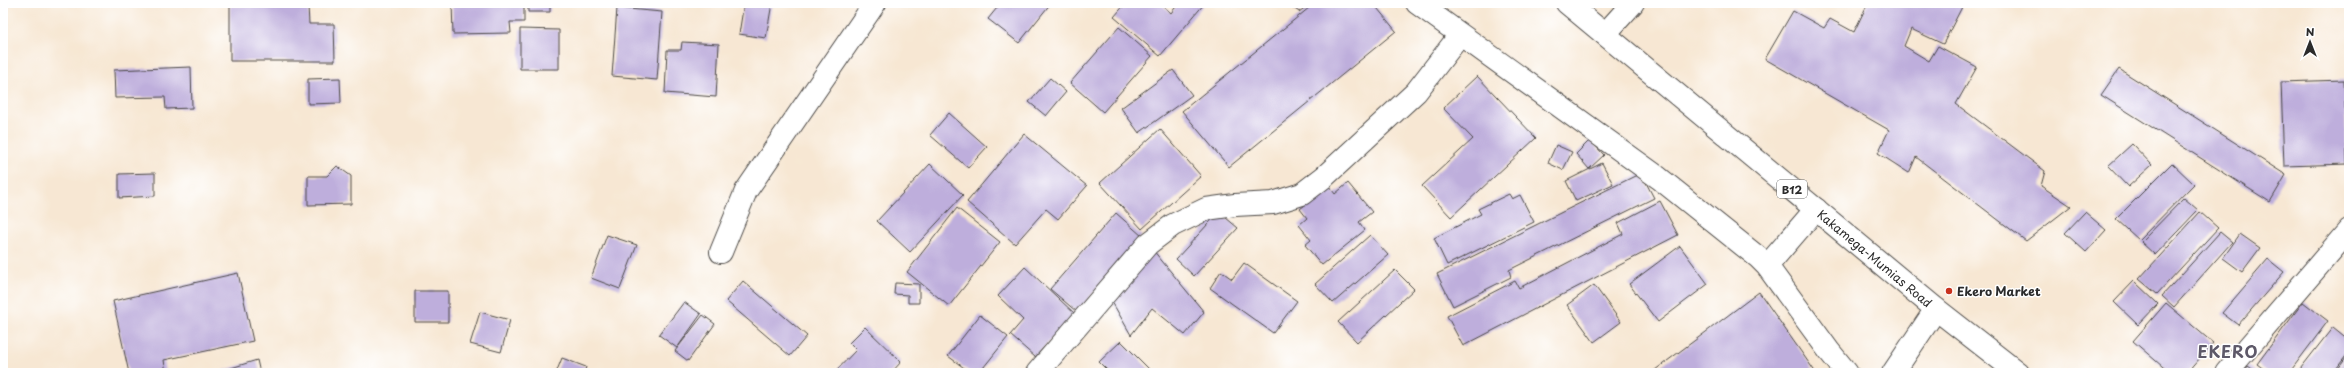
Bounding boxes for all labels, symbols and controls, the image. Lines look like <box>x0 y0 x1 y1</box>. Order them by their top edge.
north arrow <box>2290 22 2330 62</box>
text: N <box>2306 23 2315 40</box>
road number: B12 <box>1777 180 1807 198</box>
street label: Kakamega-Mumias Road <box>1814 205 1936 311</box>
place label: Ekero Market <box>1957 282 2041 300</box>
marker: Ekero Market <box>1944 286 1954 296</box>
district label: EKERO <box>2197 339 2259 363</box>

